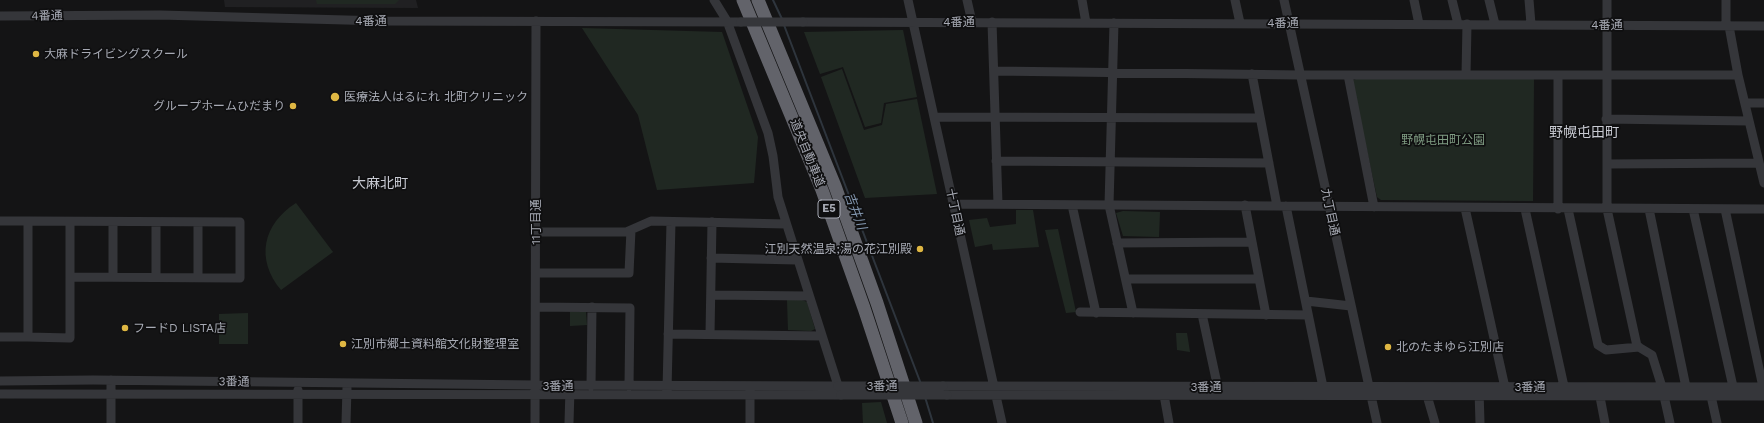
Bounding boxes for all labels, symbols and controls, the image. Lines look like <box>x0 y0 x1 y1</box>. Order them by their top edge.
street label: 4番通 <box>31 9 63 23</box>
street label: 4番通 <box>355 14 387 28</box>
street label: 4番通 <box>943 15 975 29</box>
street label: 4番通 <box>1267 16 1299 30</box>
street label: 4番通 <box>1591 18 1623 32</box>
place label: 大麻ドライビングスクール <box>44 47 188 61</box>
marker: 大麻ドライビングスクール <box>31 49 41 59</box>
place label: 医療法人はるにれ 北町クリニック <box>344 90 528 104</box>
marker: 医療法人はるにれ 北町クリニック <box>329 91 341 103</box>
place label: グループホームひだまり <box>153 99 285 113</box>
marker: グループホームひだまり <box>288 101 298 111</box>
street label: 道央自動車道 <box>787 117 827 189</box>
district label: 野幌屯田町 <box>1549 125 1619 141</box>
park label: 野幌屯田町公園 <box>1401 133 1485 147</box>
district label: 大麻北町 <box>352 176 408 192</box>
street label: 十丁目通 <box>943 187 967 237</box>
street label: 九丁目通 <box>1318 187 1342 237</box>
water label: 吉井川 <box>841 190 869 232</box>
street label: 11丁目通 <box>529 199 543 245</box>
road number: E5 <box>818 200 840 218</box>
place label: 江別天然温泉;湯の花江別殿 <box>764 242 912 256</box>
marker: 江別天然温泉;湯の花江別殿 <box>915 244 925 254</box>
place label: フードD LISTA店 <box>133 321 226 335</box>
marker: フードD LISTA店 <box>120 323 130 333</box>
place label: 江別市郷土資料館文化財整理室 <box>351 337 519 351</box>
marker: 江別市郷土資料館文化財整理室 <box>338 339 348 349</box>
place label: 北のたまゆら江別店 <box>1396 340 1504 354</box>
marker: 北のたまゆら江別店 <box>1383 342 1393 352</box>
street label: 3番通 <box>218 375 250 389</box>
street label: 3番通 <box>543 379 573 393</box>
street label: 3番通 <box>867 379 897 393</box>
street label: 3番通 <box>1191 380 1221 394</box>
street label: 3番通 <box>1515 380 1545 394</box>

